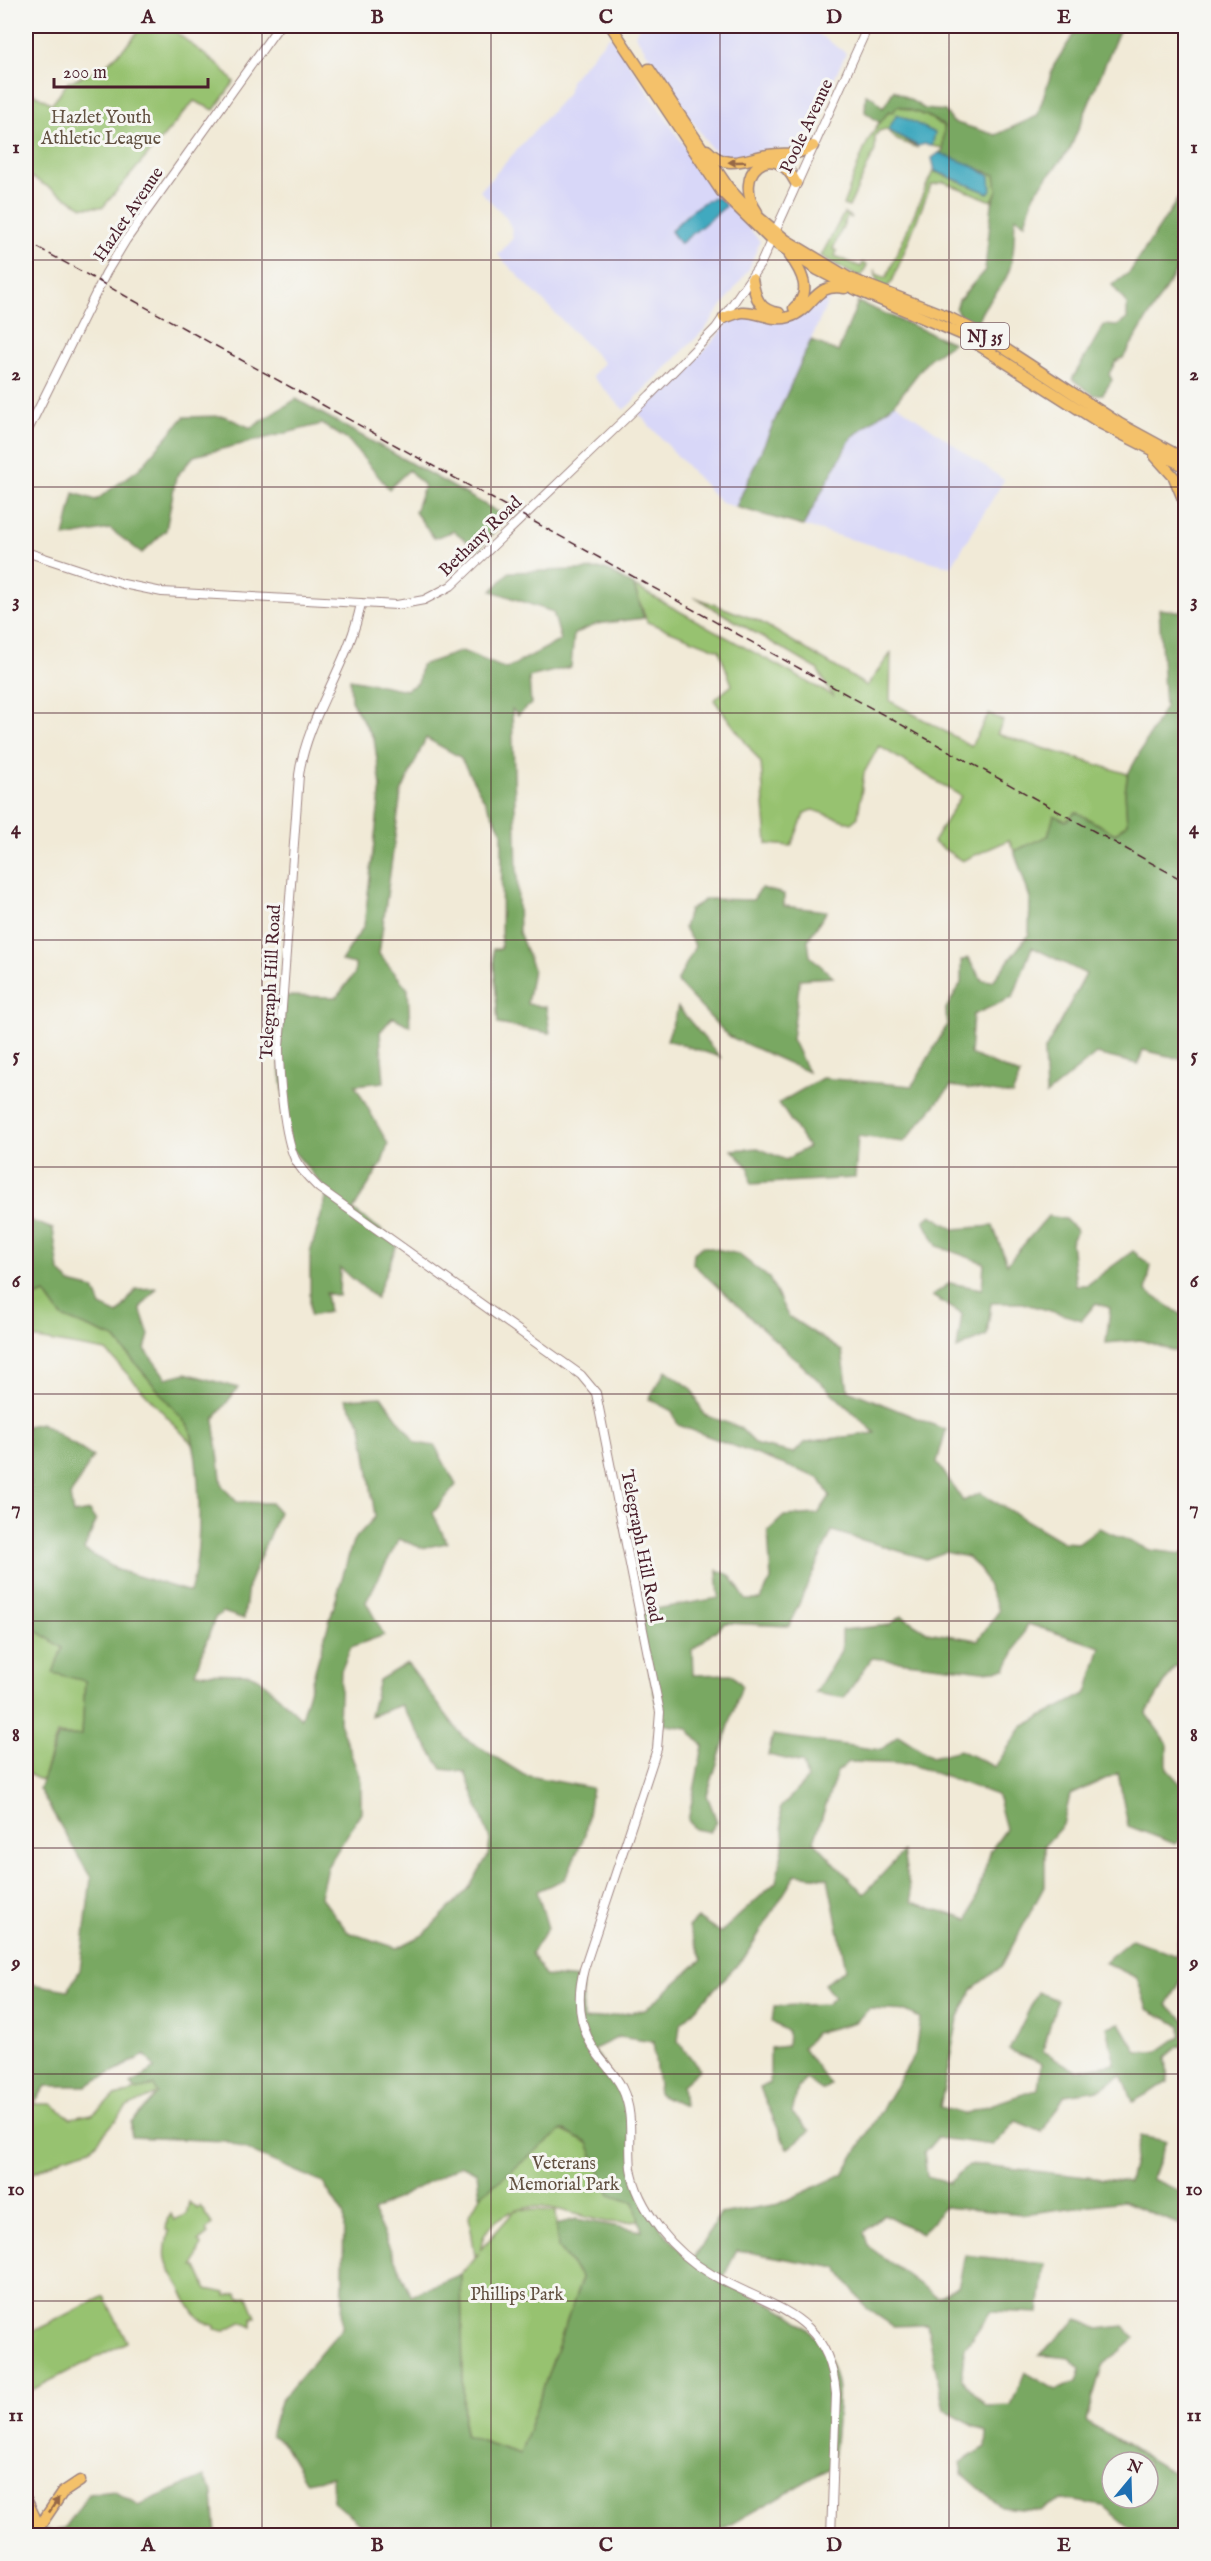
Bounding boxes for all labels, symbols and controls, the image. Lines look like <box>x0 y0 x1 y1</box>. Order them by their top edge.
text: A <box>140 5 156 30</box>
text: B <box>370 5 384 30</box>
text: C <box>599 5 613 30</box>
text: D <box>826 5 842 30</box>
text: E <box>1057 5 1071 30</box>
scale bar <box>54 51 208 89</box>
text: 200 m <box>63 62 107 85</box>
street label: Poole Avenue <box>776 76 839 177</box>
park label: Hazlet Youth Athletic League <box>40 107 161 151</box>
text: 1 <box>12 135 20 160</box>
text: 1 <box>1190 135 1198 160</box>
one-way arrow <box>728 157 747 166</box>
street label: Hazlet Avenue <box>89 163 169 267</box>
road number: NJ 35 <box>961 323 1009 349</box>
text: 2 <box>11 362 21 387</box>
text: 2 <box>1189 362 1199 387</box>
street label: Bethany Road <box>435 491 528 582</box>
text: 3 <box>12 589 20 614</box>
text: 3 <box>1190 589 1198 614</box>
text: 4 <box>11 816 22 841</box>
text: 4 <box>1189 816 1200 841</box>
street label: Telegraph Hill Road <box>256 904 287 1060</box>
text: 5 <box>12 1043 20 1068</box>
text: 5 <box>1190 1043 1198 1068</box>
text: 6 <box>12 1269 22 1294</box>
text: 6 <box>1190 1269 1200 1294</box>
street label: Telegraph Hill Road <box>614 1468 667 1625</box>
text: 7 <box>11 1496 21 1521</box>
text: 7 <box>1189 1496 1199 1521</box>
text: 8 <box>12 1723 20 1748</box>
text: 8 <box>1190 1723 1198 1748</box>
text: 9 <box>11 1950 21 1975</box>
text: 9 <box>1189 1950 1199 1975</box>
park label: Veterans Memorial Park <box>509 2153 620 2197</box>
text: 10 <box>7 2177 25 2202</box>
text: 10 <box>1185 2177 1203 2202</box>
park label: Phillips Park <box>470 2284 564 2307</box>
text: 11 <box>9 2403 23 2428</box>
text: 11 <box>1187 2403 1201 2428</box>
north arrow <box>1100 2450 1160 2510</box>
text: N <box>1123 2456 1144 2479</box>
one-way arrow <box>48 2497 59 2514</box>
text: A <box>140 2533 156 2558</box>
text: B <box>370 2533 384 2558</box>
text: C <box>599 2533 613 2558</box>
text: D <box>826 2533 842 2558</box>
text: E <box>1057 2533 1071 2558</box>

